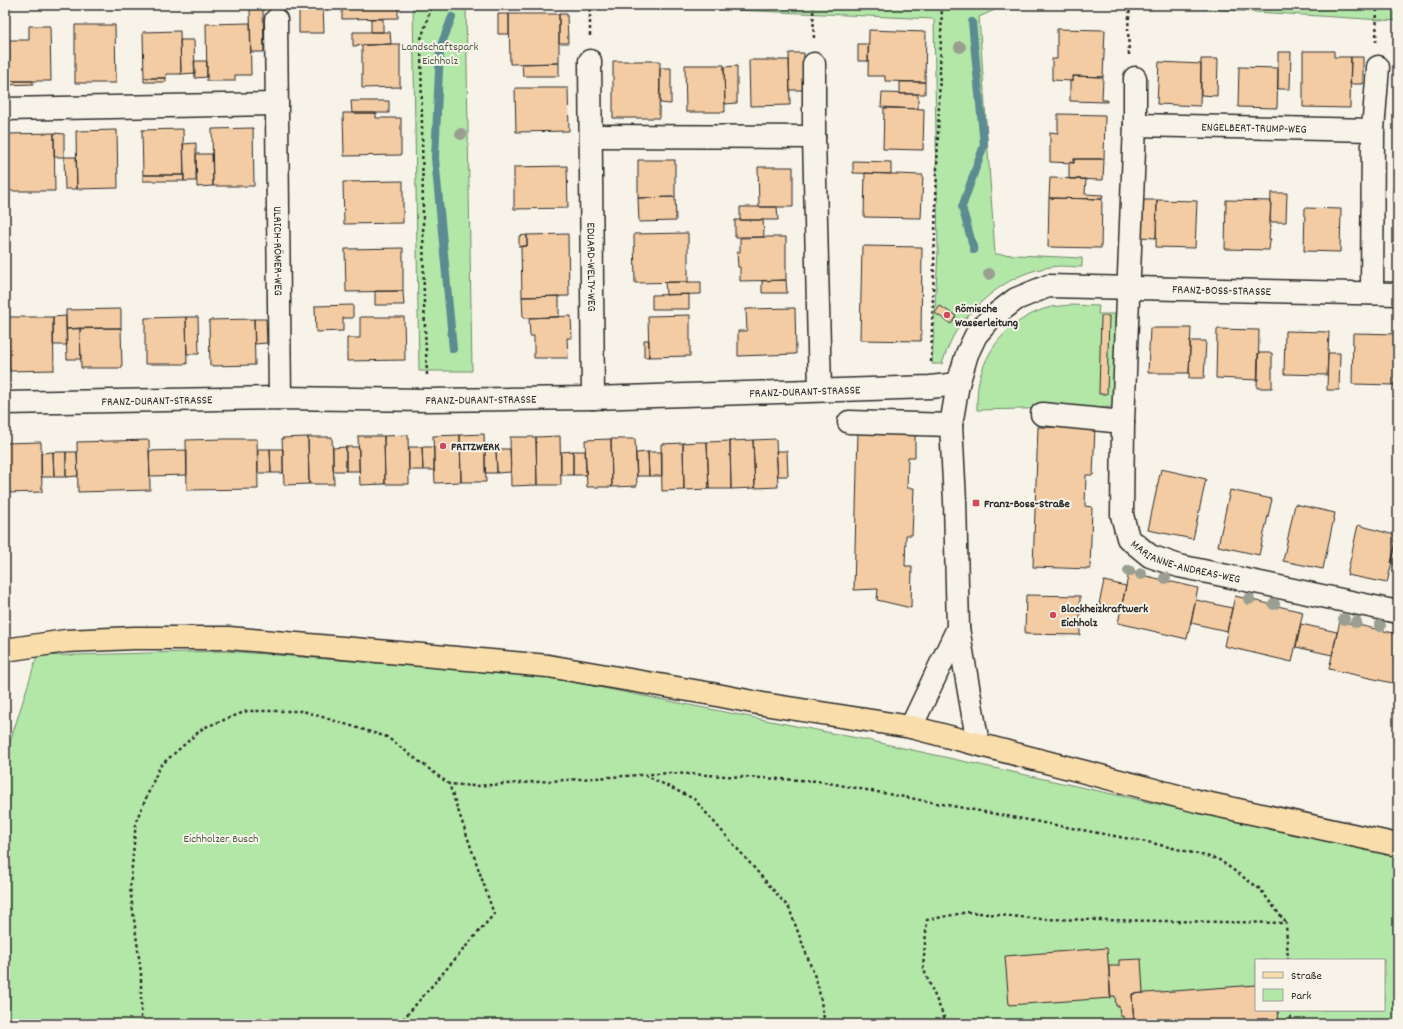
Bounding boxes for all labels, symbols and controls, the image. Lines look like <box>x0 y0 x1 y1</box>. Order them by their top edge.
park label: Landschaftspark Eichholz <box>402 39 479 70</box>
street label: ENGELBERT-TRUMP-WEG <box>1201 119 1307 139</box>
street label: ULRICH-RÖMER-WEG <box>268 206 286 296</box>
street label: EDUARD-WELTY-WEG <box>581 222 599 312</box>
street label: FRANZ-BOSS-STRASSE <box>1172 282 1272 301</box>
place label: Römische Wasserleitung <box>955 301 1018 332</box>
marker: Römische Wasserleitung <box>942 310 952 320</box>
street label: FRANZ-DURANT-STRASSE <box>749 382 861 403</box>
street label: FRANZ-DURANT-STRASSE <box>101 392 213 411</box>
street label: FRANZ-DURANT-STRASSE <box>425 392 537 410</box>
place label: FRITZWERK <box>451 439 500 456</box>
marker: FRITZWERK <box>438 441 448 451</box>
place label: Franz-Boss-Straße <box>984 496 1070 513</box>
marker: Franz-Boss-Straße <box>971 498 981 508</box>
street label: MARIANNE-ANDREAS-WEG <box>1126 536 1242 589</box>
place label: Blockheizkraftwerk Eichholz <box>1061 601 1148 632</box>
marker: Blockheizkraftwerk Eichholz <box>1048 610 1058 620</box>
park label: Eichholzer Busch <box>184 831 258 848</box>
legend <box>1255 959 1385 1011</box>
text: Straße <box>1291 968 1322 985</box>
text: Park <box>1291 988 1312 1005</box>

